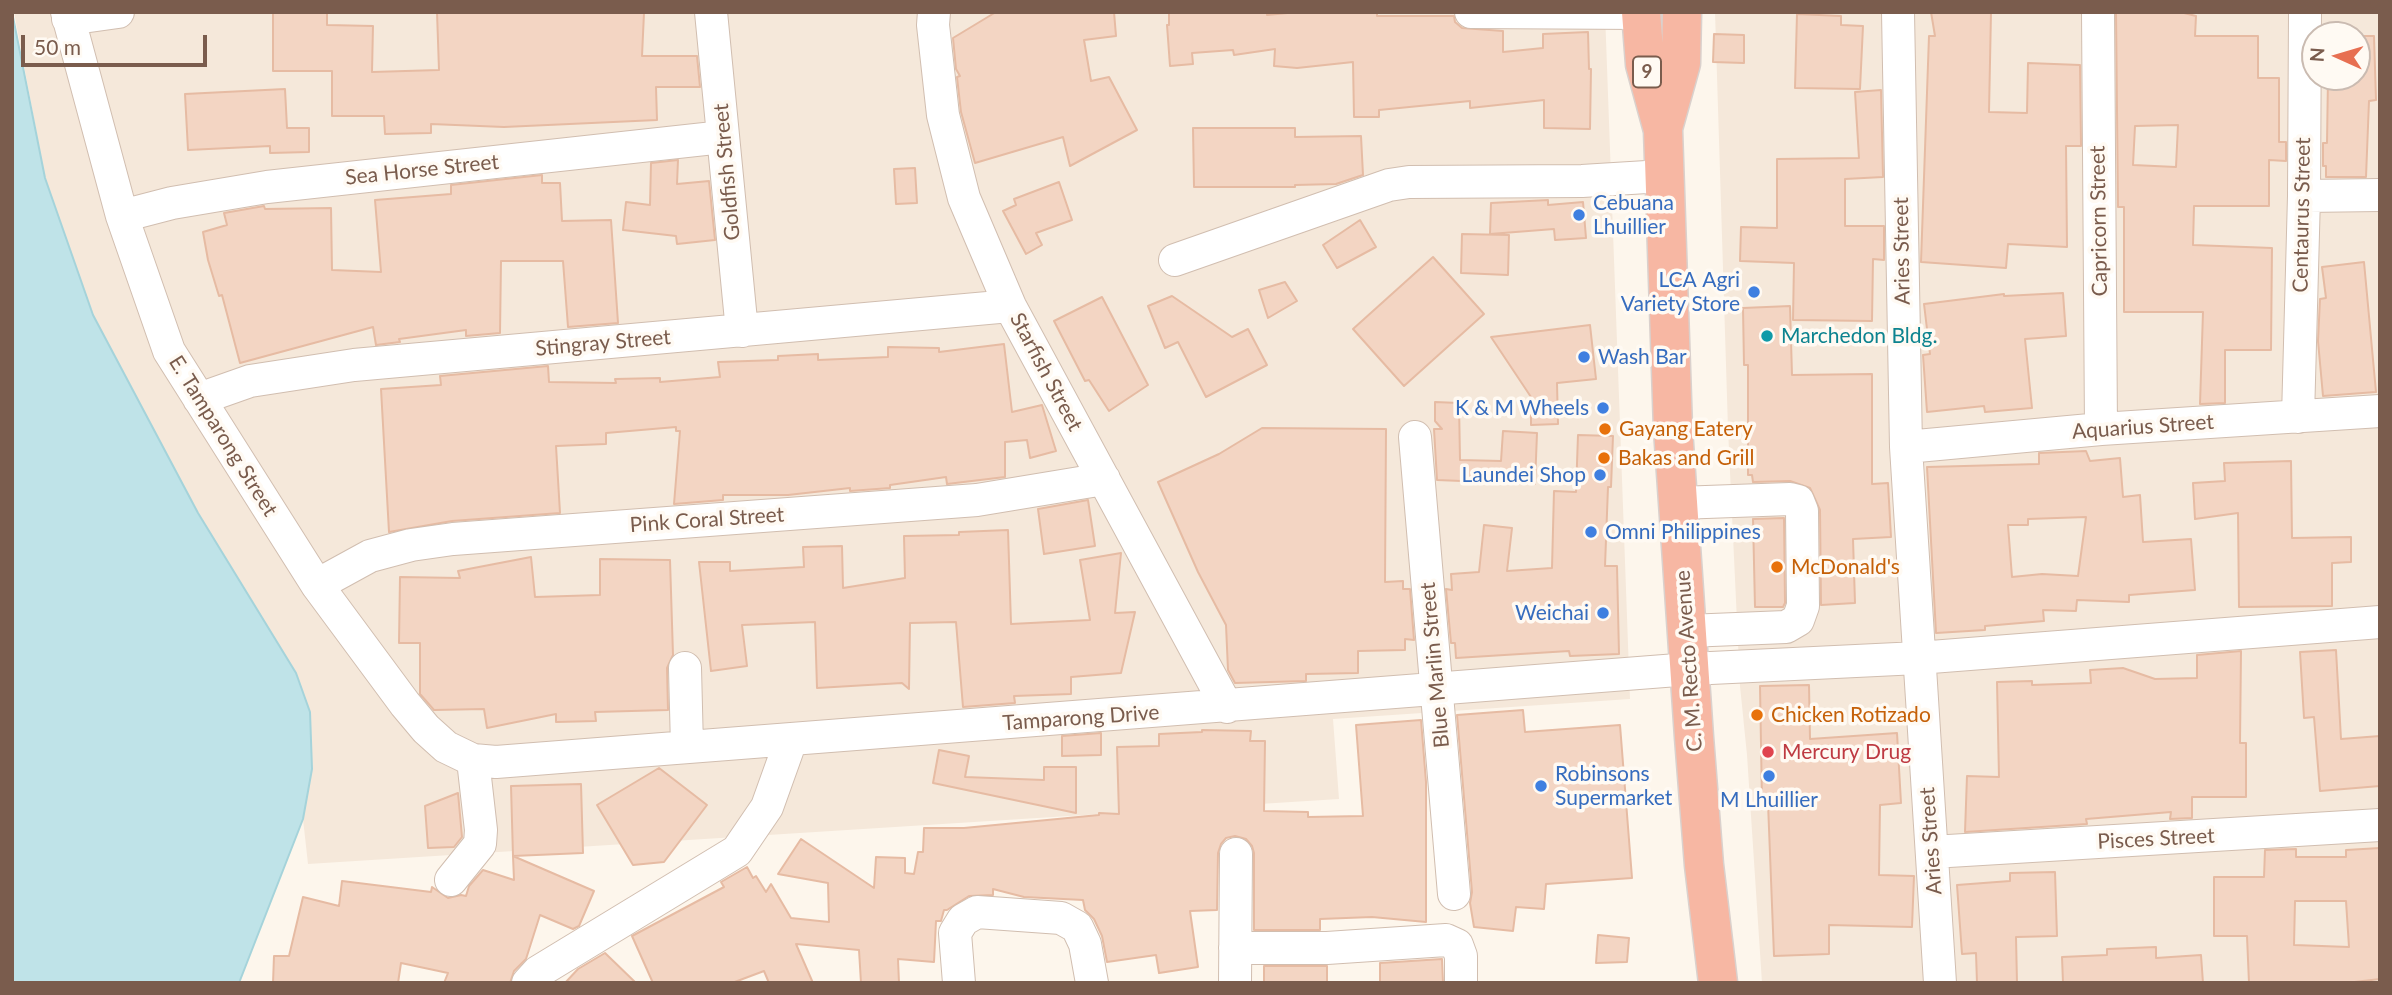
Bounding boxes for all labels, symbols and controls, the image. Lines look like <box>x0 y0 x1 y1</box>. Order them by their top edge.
scale bar <box>24 21 210 65</box>
north arrow <box>2301 21 2371 91</box>
text: 50 m <box>34 34 81 59</box>
text: N <box>2305 47 2329 63</box>
road number: 9 <box>1633 57 1661 88</box>
street label: Goldfish Street <box>708 102 746 242</box>
street label: Centaurus Street <box>2288 137 2316 293</box>
street label: Capricorn Street <box>2085 145 2113 297</box>
street label: Sea Horse Street <box>344 149 500 191</box>
place label: Cebuana Lhuillier <box>1593 190 1674 240</box>
street label: Aries Street <box>1888 197 1916 305</box>
marker: Cebuana Lhuillier <box>1571 207 1587 223</box>
place label: LCA Agri Variety Store <box>1621 267 1740 317</box>
marker: LCA Agri Variety Store <box>1746 284 1762 300</box>
street label: Starfish Street <box>1004 309 1088 435</box>
place label: Marchedon Bldg. <box>1781 323 1937 349</box>
street label: Stingray Street <box>534 325 672 361</box>
marker: Marchedon Bldg. <box>1759 328 1775 344</box>
place label: Wash Bar <box>1598 344 1687 370</box>
marker: Wash Bar <box>1576 349 1592 365</box>
street label: E. Tamparong Street <box>163 351 283 521</box>
place label: K & M Wheels <box>1455 395 1589 421</box>
marker: K & M Wheels <box>1595 400 1611 416</box>
street label: Aquarius Street <box>2071 409 2215 445</box>
place label: Gayang Eatery <box>1619 416 1753 442</box>
marker: Gayang Eatery <box>1597 421 1613 437</box>
place label: Bakas and Grill <box>1618 445 1754 471</box>
marker: Bakas and Grill <box>1596 450 1612 466</box>
place label: Laundei Shop <box>1461 462 1586 488</box>
marker: Laundei Shop <box>1592 467 1608 483</box>
street label: Pink Coral Street <box>629 502 785 538</box>
place label: Omni Philippines <box>1605 519 1761 545</box>
marker: Omni Philippines <box>1583 524 1599 540</box>
place label: McDonald's <box>1791 554 1900 580</box>
marker: McDonald's <box>1769 559 1785 575</box>
street label: C. M. Recto Avenue <box>1670 569 1708 753</box>
street label: Blue Marlin Street <box>1415 581 1455 749</box>
place label: Weichai <box>1515 600 1589 626</box>
marker: Weichai <box>1595 605 1611 621</box>
street label: Tamparong Drive <box>1002 700 1160 736</box>
place label: Chicken Rotizado <box>1771 702 1931 728</box>
marker: Chicken Rotizado <box>1749 707 1765 723</box>
place label: Mercury Drug <box>1782 739 1911 765</box>
marker: Mercury Drug <box>1760 744 1776 760</box>
place label: Robinsons Supermarket <box>1555 761 1672 811</box>
marker: M Lhuillier <box>1761 768 1777 784</box>
marker: Robinsons Supermarket <box>1533 778 1549 794</box>
street label: Aries Street <box>1915 786 1947 896</box>
place label: M Lhuillier <box>1720 787 1818 813</box>
street label: Pisces Street <box>2097 823 2215 855</box>

